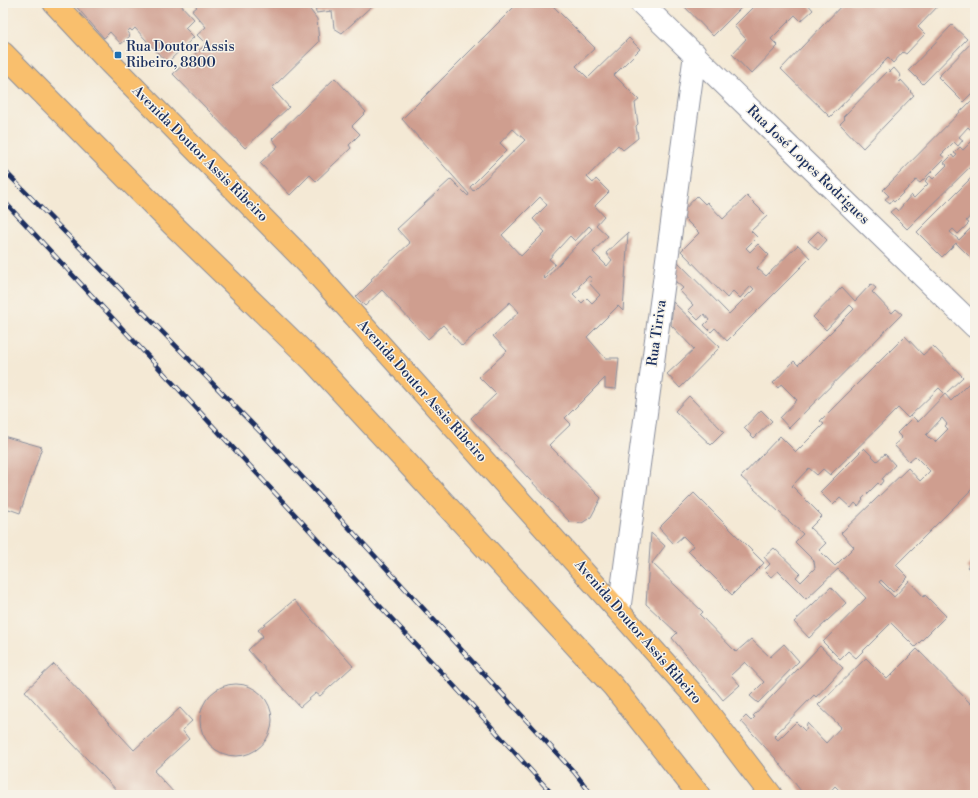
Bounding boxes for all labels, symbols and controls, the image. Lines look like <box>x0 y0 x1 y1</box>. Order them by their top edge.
place label: Rua Doutor Assis Ribeiro, 8800 <box>126 38 235 72</box>
marker: Rua Doutor Assis Ribeiro, 8800 <box>113 50 123 60</box>
street label: Avenida Doutor Assis Ribeiro <box>127 81 272 226</box>
street label: Rua José Lopes Rodrigues <box>743 102 873 228</box>
street label: Rua Tiriva <box>643 298 671 367</box>
street label: Avenida Doutor Assis Ribeiro <box>353 315 491 466</box>
street label: Avenida Doutor Assis Ribeiro <box>570 555 706 708</box>

